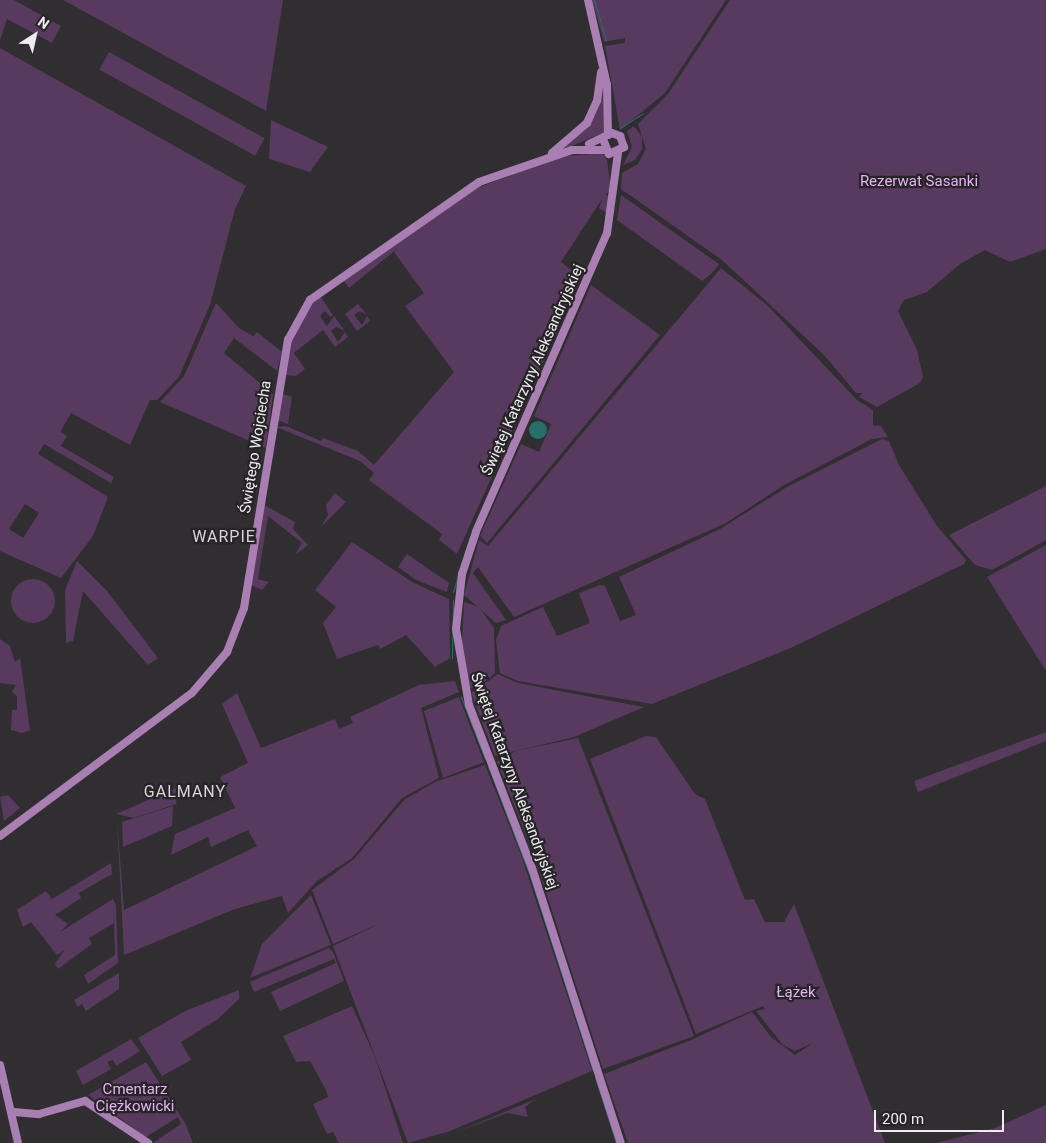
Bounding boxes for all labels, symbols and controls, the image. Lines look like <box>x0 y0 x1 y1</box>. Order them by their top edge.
north arrow <box>10 10 60 60</box>
text: N <box>35 13 52 32</box>
park label: Rezerwat Sasanki <box>860 173 978 191</box>
street label: Świętej Katarzyny Aleksandryjskiej <box>478 262 588 478</box>
street label: Świętego Wojciecha <box>237 379 275 515</box>
district label: WARPIE <box>191 527 257 547</box>
street label: Świętej Katarzyny Aleksandryjskiej <box>466 670 562 892</box>
district label: GALMANY <box>143 782 227 802</box>
park label: Łążek <box>776 984 816 1002</box>
park label: Cmentarz Ciężkowicki <box>96 1080 174 1115</box>
scale bar <box>876 1100 1006 1132</box>
text: 200 m <box>882 1110 924 1128</box>

